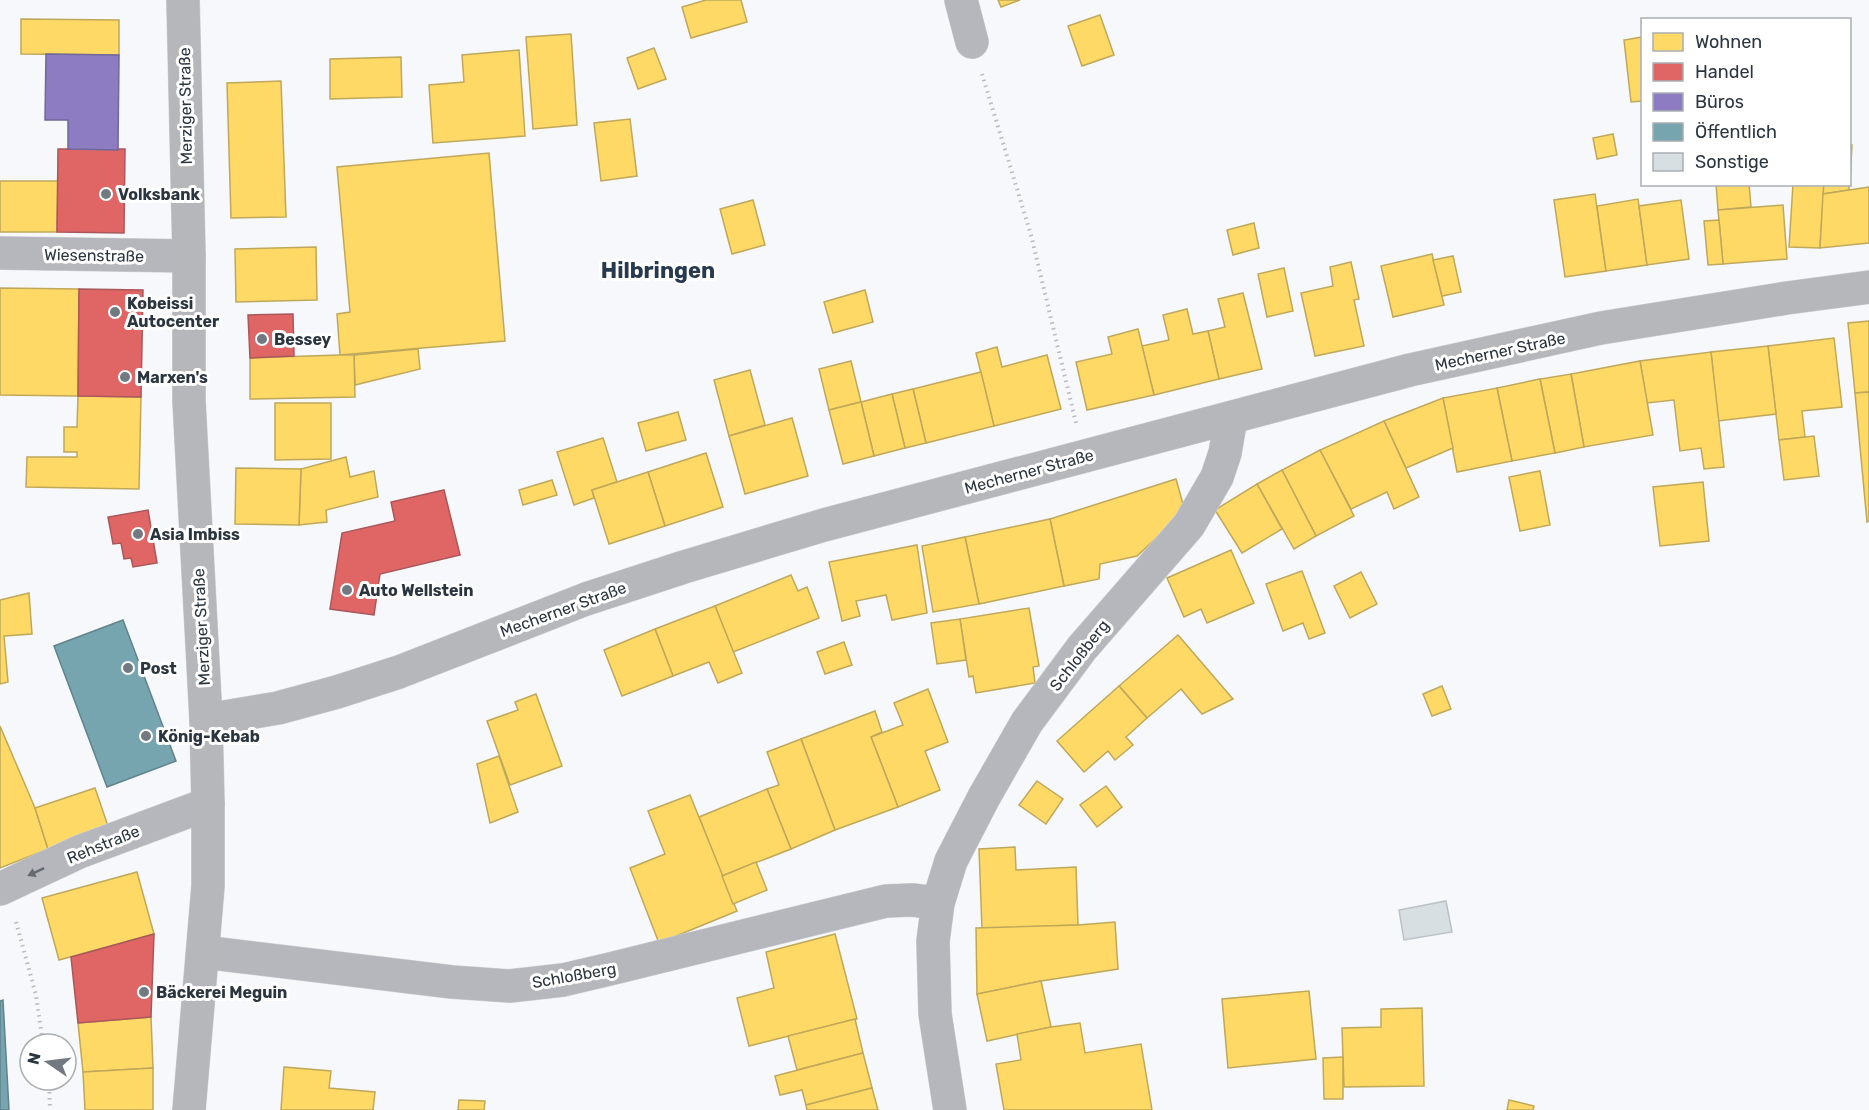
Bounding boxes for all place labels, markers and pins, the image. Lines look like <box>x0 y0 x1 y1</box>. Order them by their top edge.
place label: Volksbank <box>118 185 200 204</box>
marker: Volksbank <box>99 187 113 201</box>
place label: Kobeissi Autocenter <box>127 294 220 331</box>
marker: Kobeissi Autocenter <box>108 305 122 319</box>
place label: Bessey <box>274 330 332 349</box>
marker: Bessey <box>255 332 269 346</box>
place label: Marxen's <box>137 368 208 387</box>
marker: Marxen's <box>118 370 132 384</box>
place label: Asia Imbiss <box>150 525 240 544</box>
marker: Asia Imbiss <box>131 527 145 541</box>
place label: Auto Wellstein <box>359 581 473 600</box>
marker: Auto Wellstein <box>340 583 354 597</box>
place label: Post <box>140 659 177 678</box>
marker: Post <box>121 661 135 675</box>
place label: König-Kebab <box>158 727 260 746</box>
marker: König-Kebab <box>139 729 153 743</box>
place label: Bäckerei Meguin <box>156 983 287 1002</box>
marker: Bäckerei Meguin <box>137 985 151 999</box>

